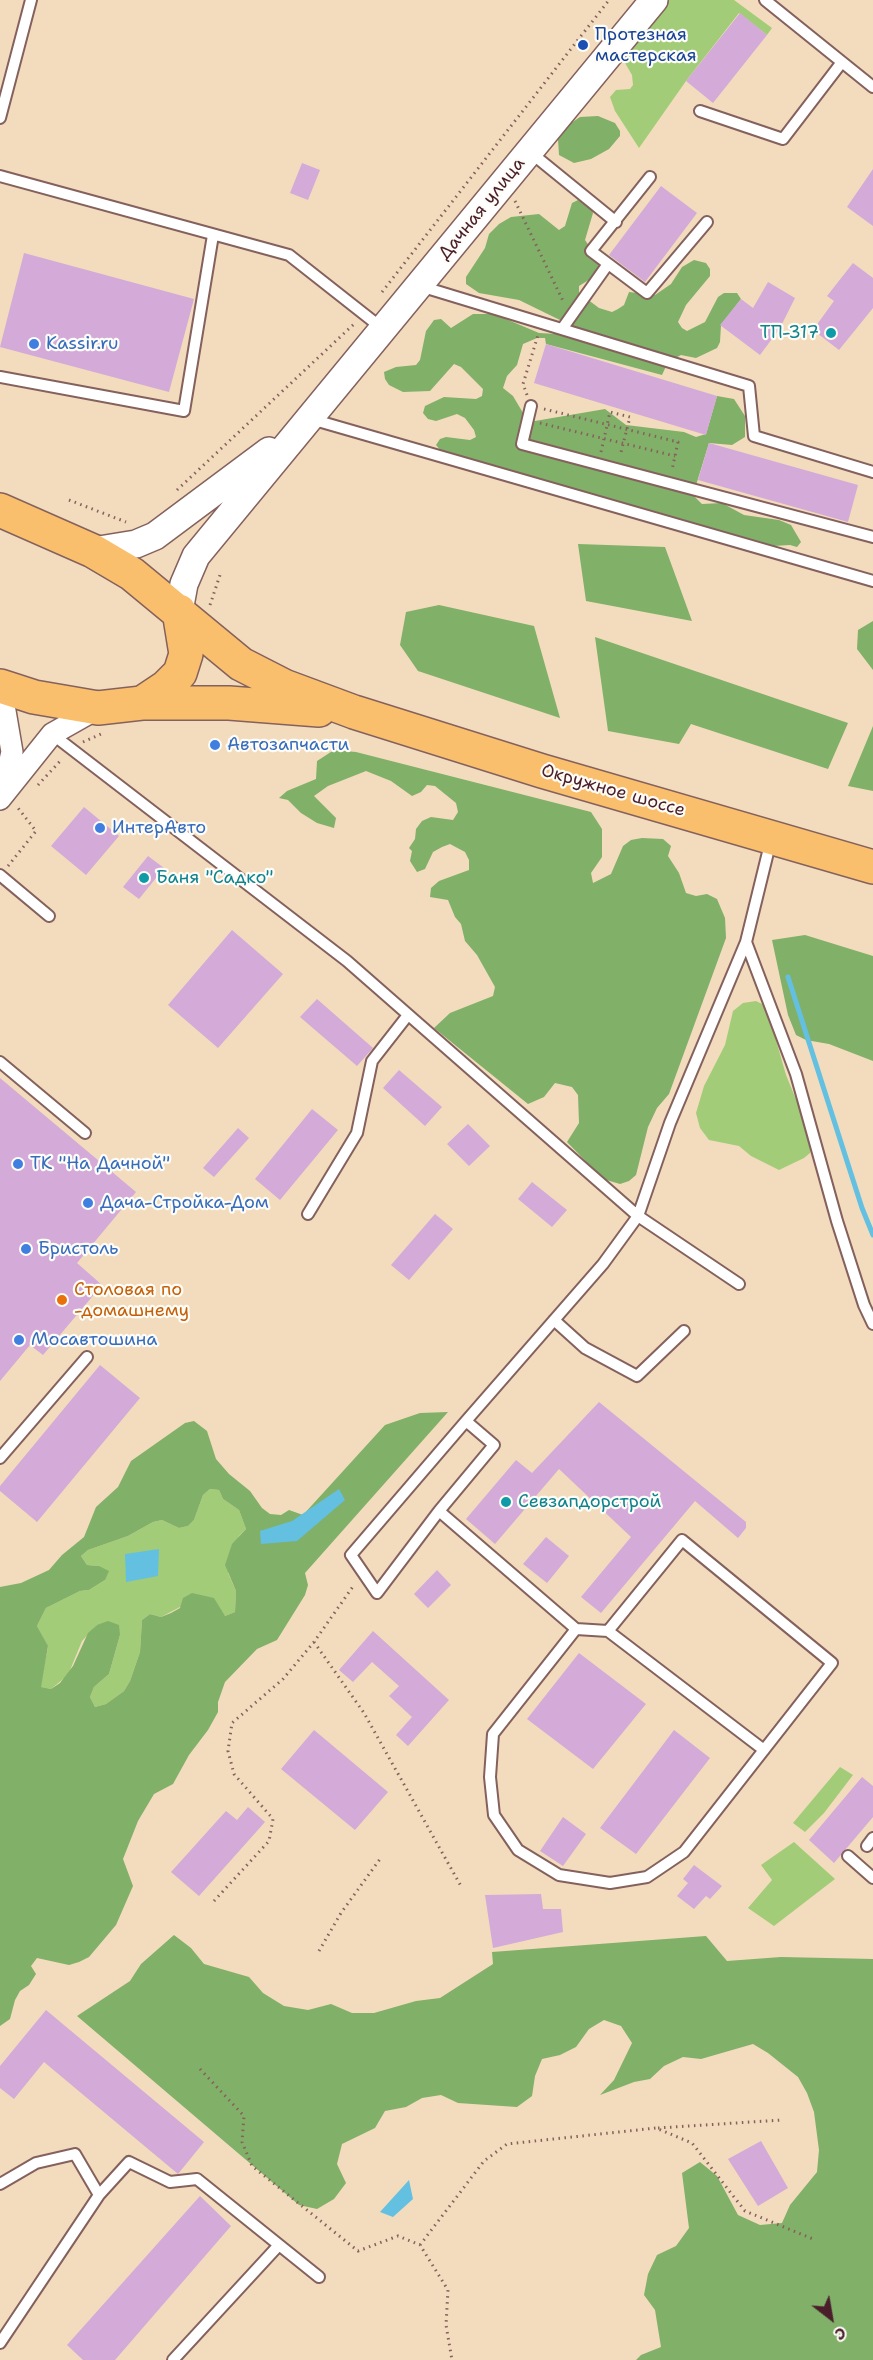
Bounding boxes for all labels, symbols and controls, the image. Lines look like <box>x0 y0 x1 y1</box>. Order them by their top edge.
place label: Протезная мастерская <box>595 24 697 66</box>
marker: Протезная мастерская <box>576 38 590 52</box>
street label: Дачная улица <box>434 153 530 265</box>
place label: ТП-317 <box>760 322 819 344</box>
marker: ТП-317 <box>824 326 838 340</box>
place label: Kassir.ru <box>46 333 118 355</box>
marker: Kassir.ru <box>27 337 41 351</box>
place label: Автозапчасти <box>227 734 349 756</box>
marker: Автозапчасти <box>208 738 222 752</box>
street label: Окружное шоссе <box>538 760 688 822</box>
place label: ИнтерАвто <box>112 817 206 839</box>
marker: ИнтерАвто <box>93 821 107 835</box>
place label: Баня "Садко" <box>156 867 273 889</box>
marker: Баня "Садко" <box>137 871 151 885</box>
place label: ТК "На Дачной" <box>30 1153 170 1175</box>
marker: ТК "На Дачной" <box>11 1157 25 1171</box>
place label: Дача-Стройка-Дом <box>100 1192 269 1214</box>
marker: Дача-Стройка-Дом <box>81 1196 95 1210</box>
place label: Бристоль <box>38 1238 118 1260</box>
marker: Бристоль <box>19 1242 33 1256</box>
place label: Столовая по -домашнему <box>74 1279 189 1322</box>
marker: Столовая по -домашнему <box>55 1293 69 1307</box>
place label: Мосавтошина <box>31 1329 158 1351</box>
marker: Мосавтошина <box>12 1333 26 1347</box>
place label: Севзапдорстрой <box>518 1491 661 1513</box>
marker: Севзапдорстрой <box>499 1495 513 1509</box>
north arrow <box>801 2288 861 2348</box>
text: С <box>831 2322 850 2345</box>

